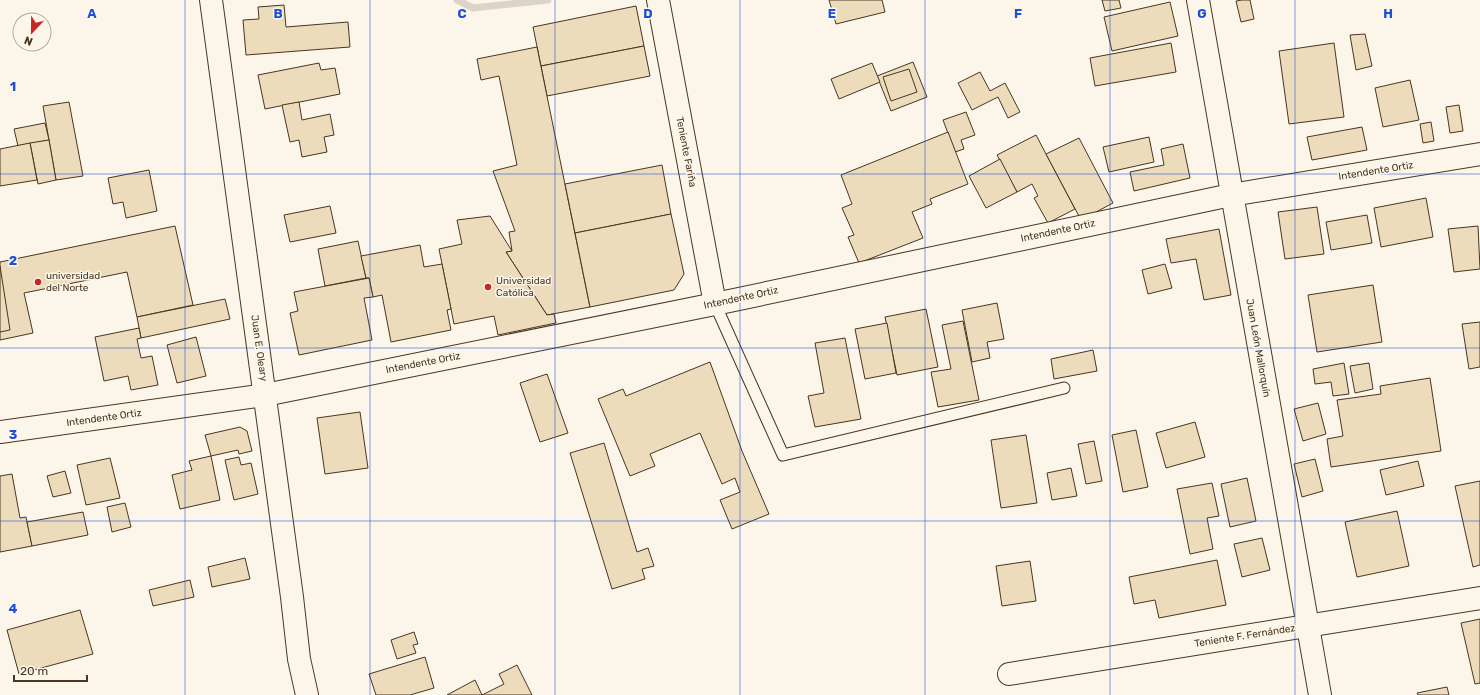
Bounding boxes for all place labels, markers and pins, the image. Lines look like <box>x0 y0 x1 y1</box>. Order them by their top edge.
place label: universidad del Norte <box>46 270 100 294</box>
place label: Universidad Católica <box>496 275 551 299</box>
marker: universidad del Norte <box>33 277 43 287</box>
marker: Universidad Católica <box>483 282 493 292</box>

